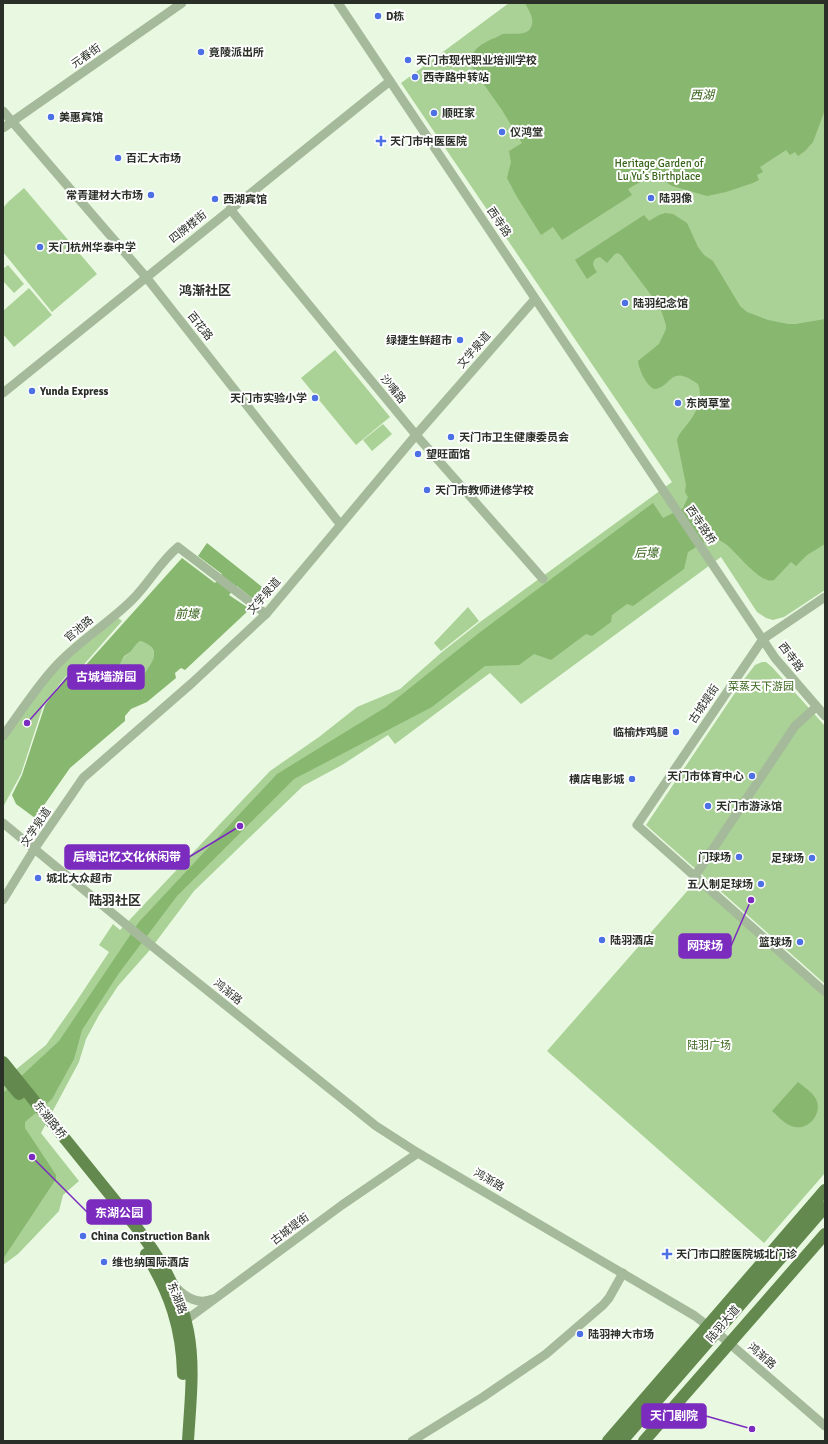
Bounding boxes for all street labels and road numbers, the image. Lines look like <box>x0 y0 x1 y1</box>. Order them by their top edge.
street label: 元春街 <box>69 41 103 71</box>
street label: 西寺路 <box>484 205 514 239</box>
street label: 四牌楼街 <box>167 208 209 246</box>
street label: 百花路 <box>185 309 215 343</box>
street label: 文学泉道 <box>455 329 493 371</box>
street label: 沙嘴路 <box>378 372 408 406</box>
street label: 西寺路桥 <box>683 503 719 547</box>
street label: 文学泉道 <box>245 575 283 617</box>
street label: 官池路 <box>62 613 96 645</box>
street label: 西寺路 <box>776 640 806 674</box>
street label: 古城堤街 <box>686 682 722 726</box>
street label: 文学泉道 <box>18 805 54 849</box>
street label: 鸿渐路 <box>211 977 245 1007</box>
street label: 东湖路桥 <box>31 1099 69 1141</box>
street label: 鸿渐路 <box>471 1166 507 1194</box>
street label: 古城堤街 <box>269 1211 311 1247</box>
street label: 东湖路 <box>165 1280 189 1316</box>
street label: 陆羽大道 <box>704 1303 742 1345</box>
street label: 鸿渐路 <box>745 1340 779 1372</box>

